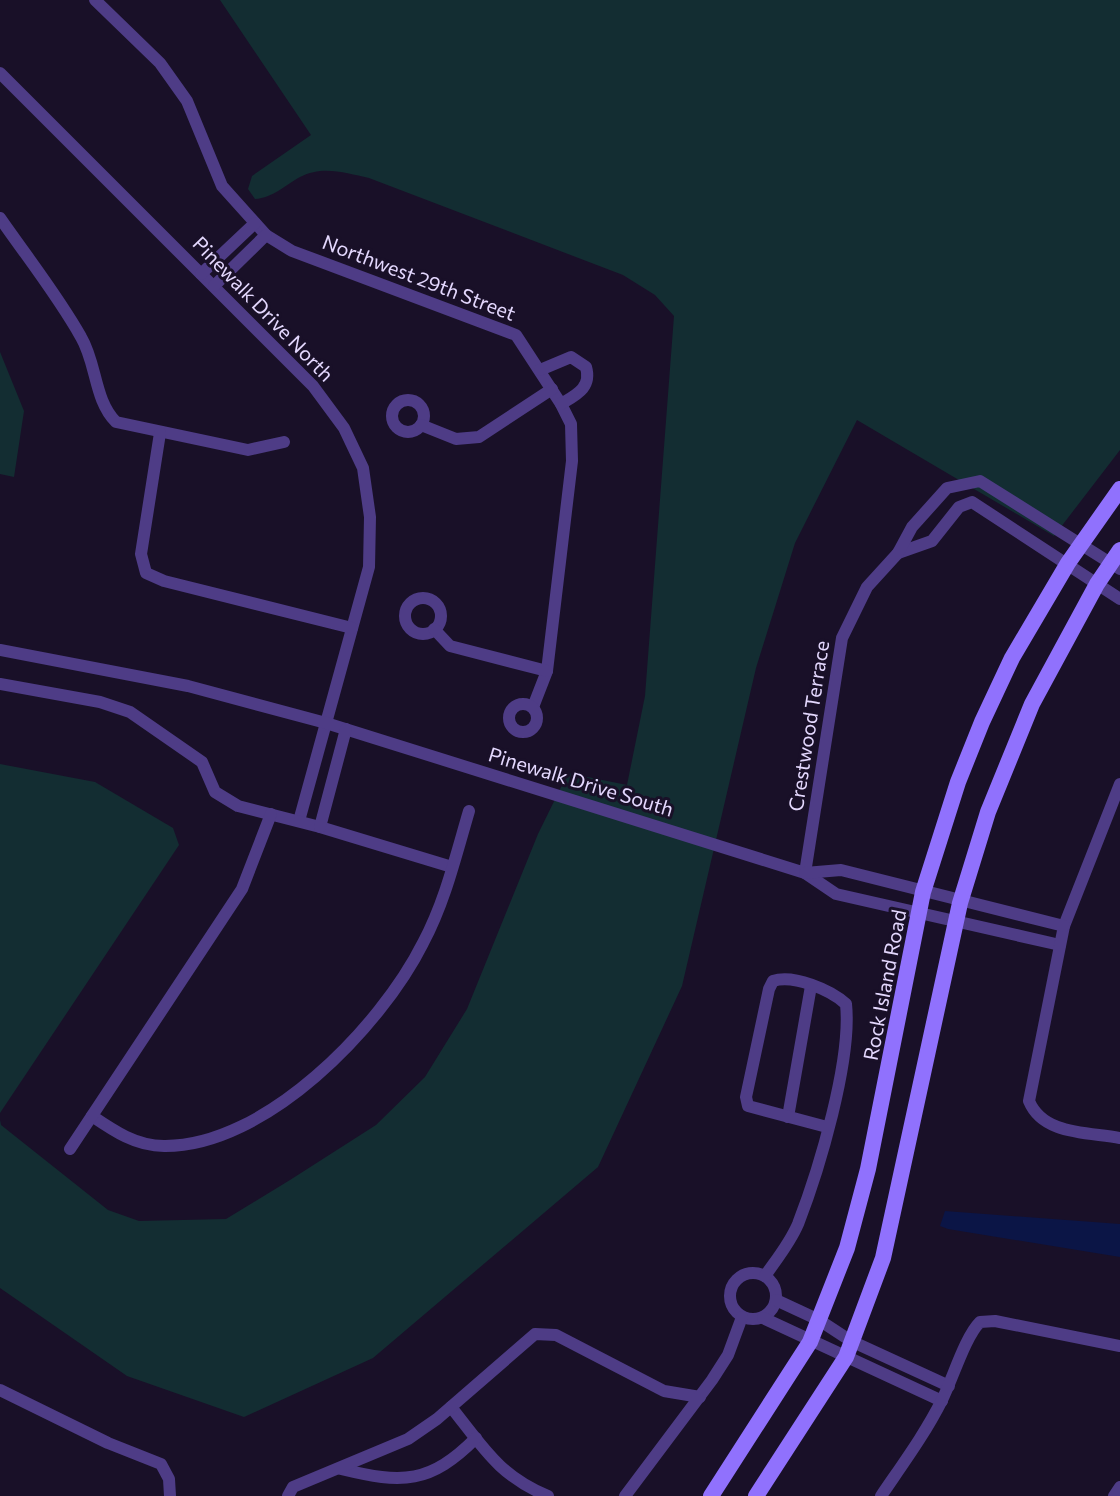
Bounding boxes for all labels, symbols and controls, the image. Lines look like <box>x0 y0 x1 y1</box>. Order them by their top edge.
street label: Northwest 29th Street <box>319 229 519 325</box>
street label: Pinewalk Drive North <box>188 231 339 386</box>
street label: Crestwood Terrace <box>783 639 833 813</box>
street label: Pinewalk Drive South <box>486 741 677 821</box>
street label: Rock Island Road <box>858 907 910 1062</box>

